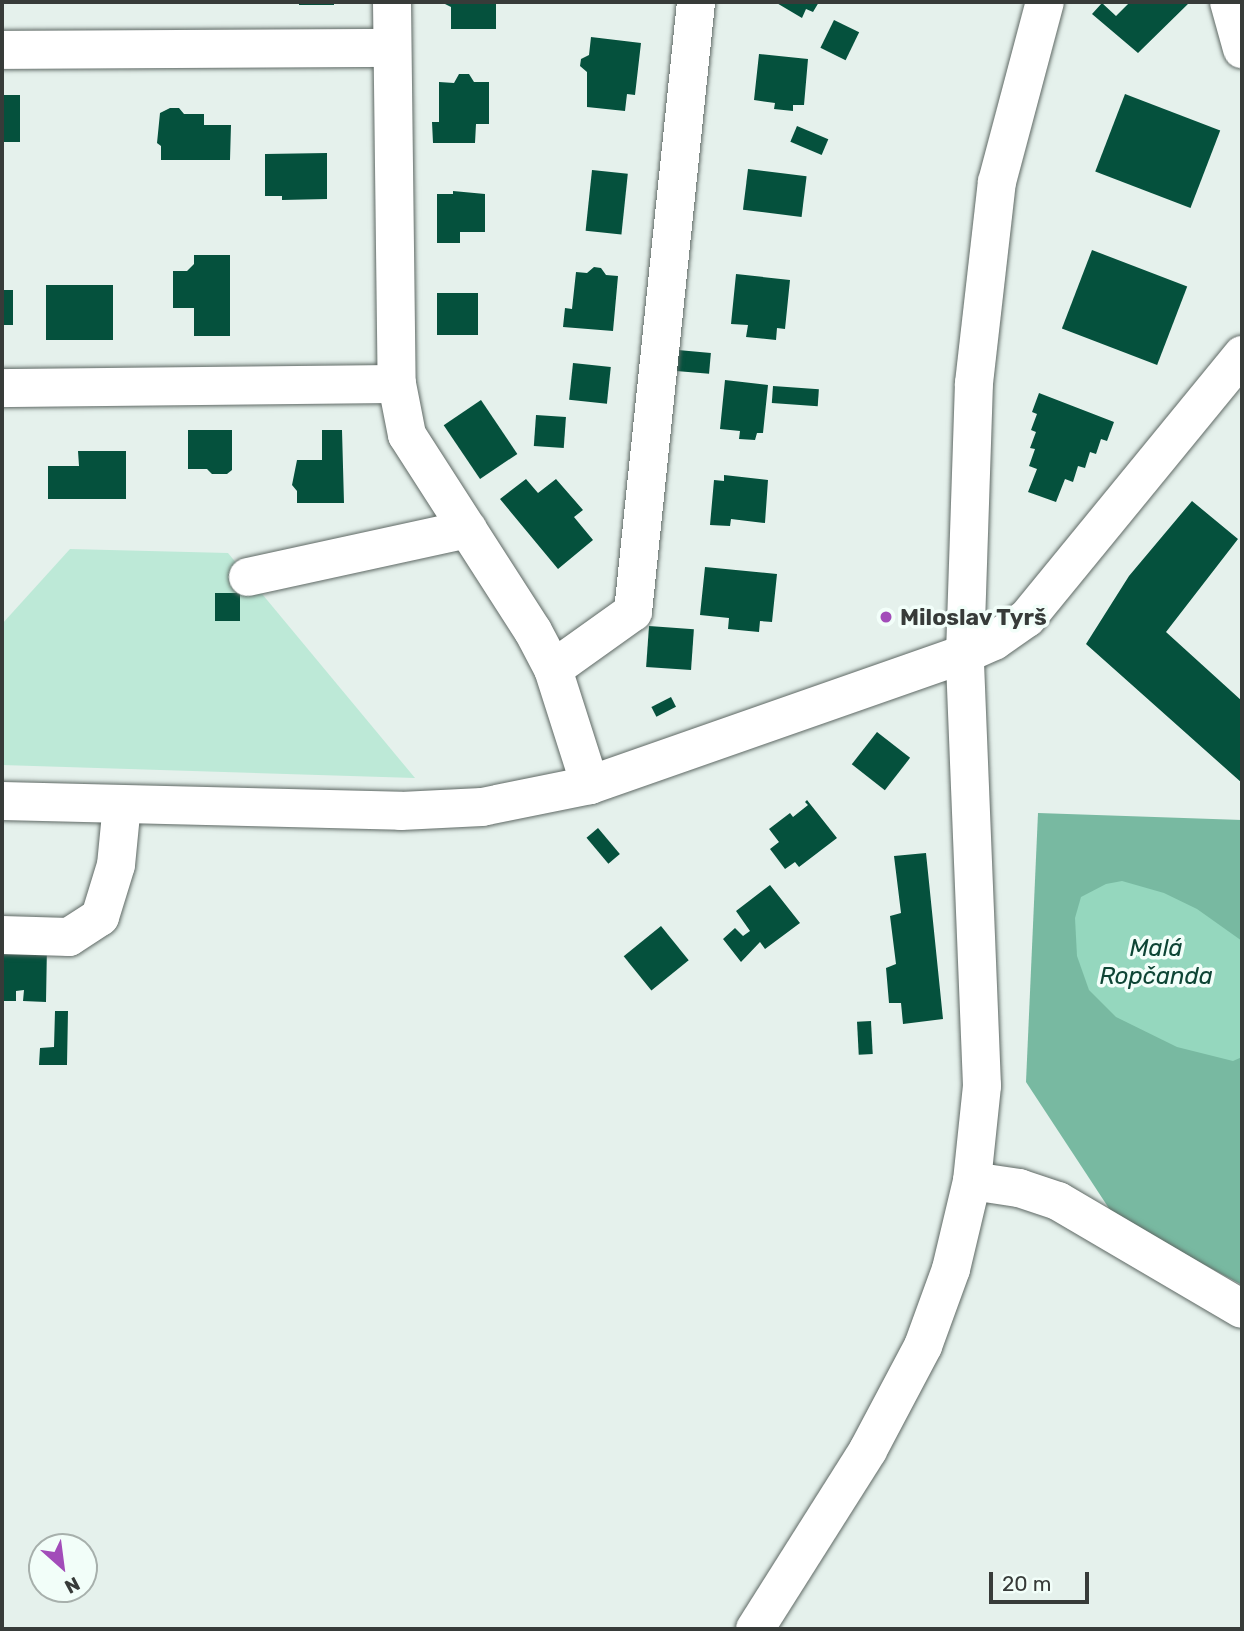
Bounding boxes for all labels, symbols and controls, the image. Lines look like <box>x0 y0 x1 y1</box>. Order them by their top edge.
place label: Miloslav Tyrš <box>900 603 1048 631</box>
marker: Miloslav Tyrš <box>878 609 894 625</box>
water label: Malá Ropčanda <box>1099 935 1213 991</box>
north arrow <box>28 1533 98 1603</box>
scale bar <box>992 1558 1092 1602</box>
text: 20 m <box>1002 1571 1051 1596</box>
text: N <box>61 1572 84 1599</box>

